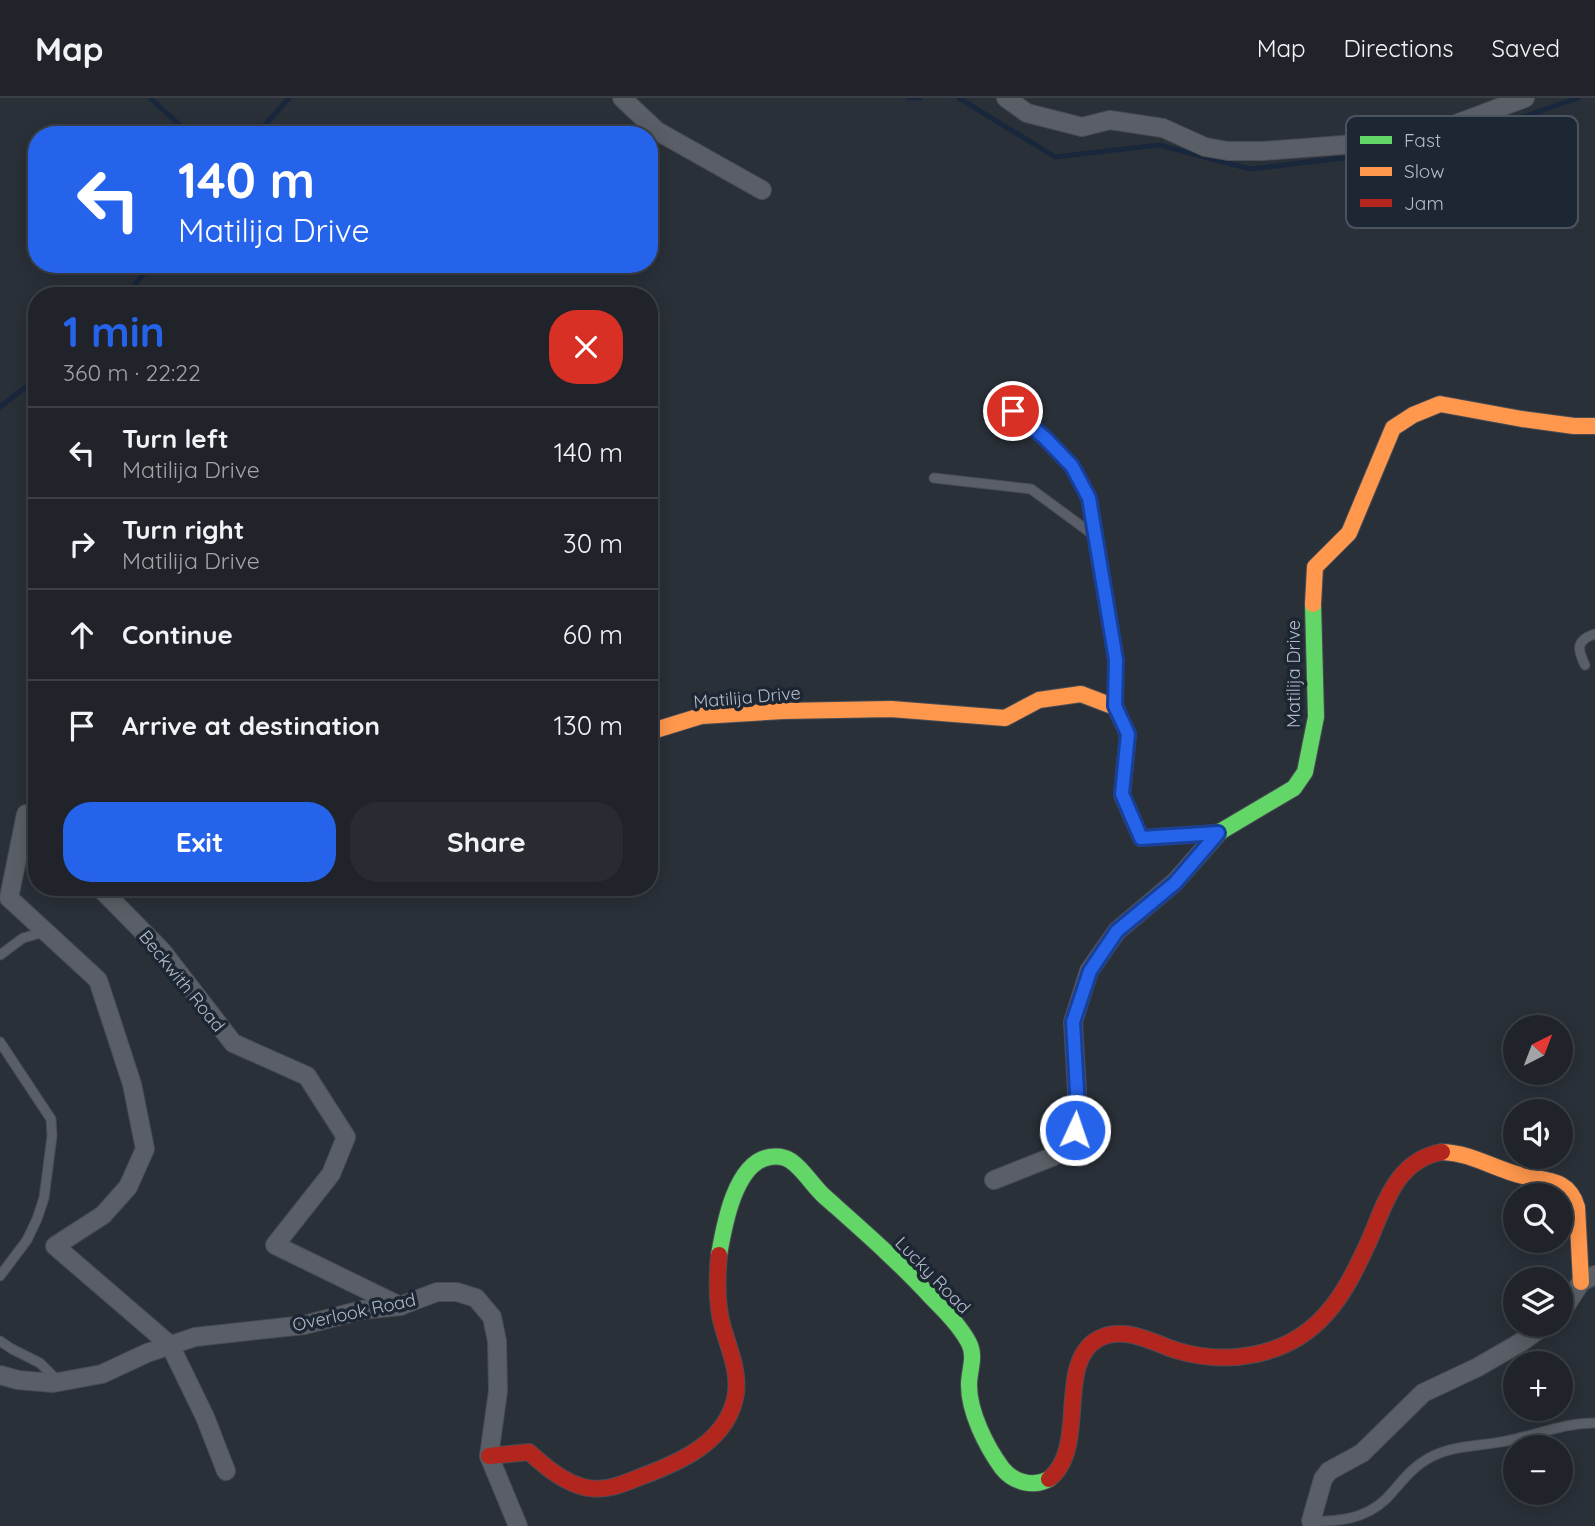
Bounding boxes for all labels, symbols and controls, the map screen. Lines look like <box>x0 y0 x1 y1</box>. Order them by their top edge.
text: Map <box>35 28 103 69</box>
text: Map <box>1257 33 1306 63</box>
text: Directions <box>1344 33 1454 63</box>
text: Saved <box>1492 33 1560 63</box>
legend <box>1346 116 1578 228</box>
text: Fast <box>1404 128 1441 152</box>
text: 140 m <box>178 149 315 210</box>
icon: left <box>63 154 154 245</box>
text: Slow <box>1404 159 1445 183</box>
text: Jam <box>1404 191 1444 215</box>
text: Matilija Drive <box>178 210 370 250</box>
text: 1 min <box>63 305 165 358</box>
button: close <box>549 310 623 384</box>
text: 360 m · 22:22 <box>63 358 201 387</box>
pin <box>983 381 1043 441</box>
icon: arrive <box>994 392 1032 430</box>
text: Turn left <box>122 422 229 455</box>
icon: left <box>63 434 101 472</box>
text: 140 m <box>554 436 623 469</box>
text: Matilija Drive <box>122 455 260 484</box>
text: Turn right <box>122 513 244 546</box>
icon: right <box>63 525 101 563</box>
text: 30 m <box>563 527 623 560</box>
text: Matilija Drive <box>122 546 260 575</box>
icon: ahead <box>63 616 101 654</box>
text: Continue <box>122 618 233 651</box>
text: 60 m <box>563 618 623 651</box>
street label: Matilija Drive <box>1282 620 1305 728</box>
street label: Matilija Drive <box>692 681 802 713</box>
icon: arrive <box>63 707 101 745</box>
text: Arrive at destination <box>122 709 380 742</box>
text: 130 m <box>553 709 623 742</box>
button: Exit <box>63 802 336 882</box>
button: Share <box>350 802 623 882</box>
street label: Beckwith Road <box>134 926 230 1036</box>
north arrow <box>1503 1015 1573 1085</box>
map controls <box>1503 1015 1573 1505</box>
position arrow <box>1038 1093 1112 1167</box>
button: sound <box>1503 1099 1573 1169</box>
button: search <box>1503 1183 1573 1253</box>
street label: Lucky Road <box>890 1232 976 1318</box>
button: layers <box>1503 1267 1573 1337</box>
street label: Overlook Road <box>290 1288 418 1336</box>
button: + <box>1503 1351 1573 1421</box>
button: − <box>1503 1435 1573 1505</box>

